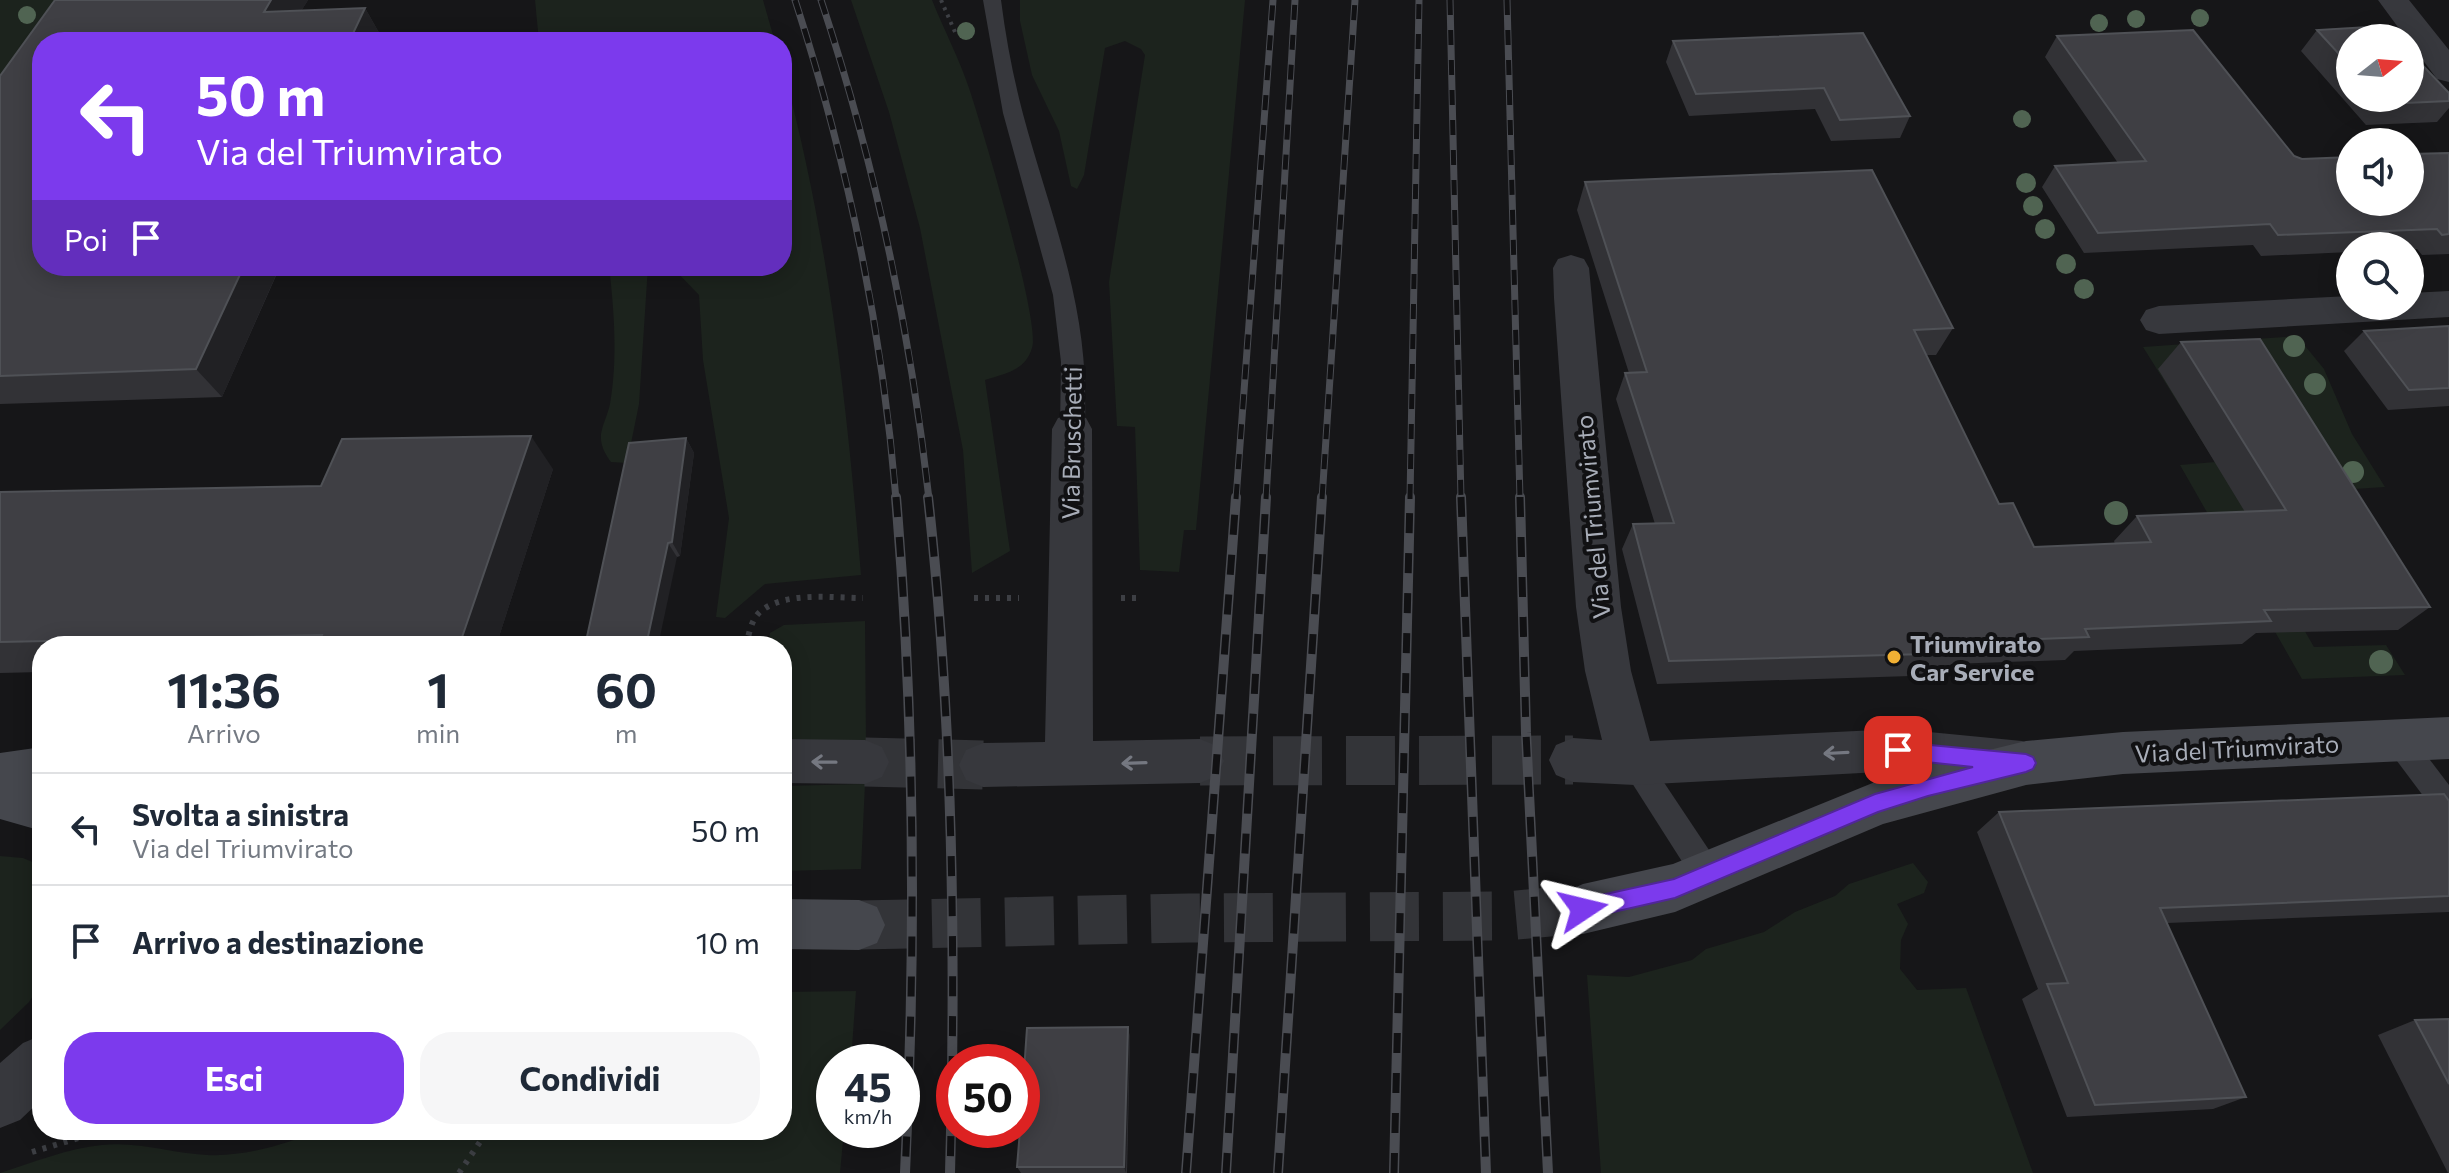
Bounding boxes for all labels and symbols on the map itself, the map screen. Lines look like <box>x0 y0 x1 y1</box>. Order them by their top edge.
north arrow <box>2336 24 2424 112</box>
street label: Via Bruschetti <box>1055 366 1087 520</box>
street label: Via del Triumvirato <box>1569 414 1615 620</box>
place label: Triumvirato Car Service <box>1910 629 2041 686</box>
marker: Triumvirato Car Service <box>1885 648 1903 666</box>
pin <box>1864 716 1932 784</box>
street label: Via del Triumvirato <box>2134 728 2340 768</box>
one-way arrow <box>1823 746 1850 761</box>
one-way arrow <box>811 754 838 769</box>
one-way arrow <box>1121 755 1148 771</box>
position arrow <box>1541 867 1625 951</box>
speed limit sign: 50 <box>936 1044 1040 1148</box>

